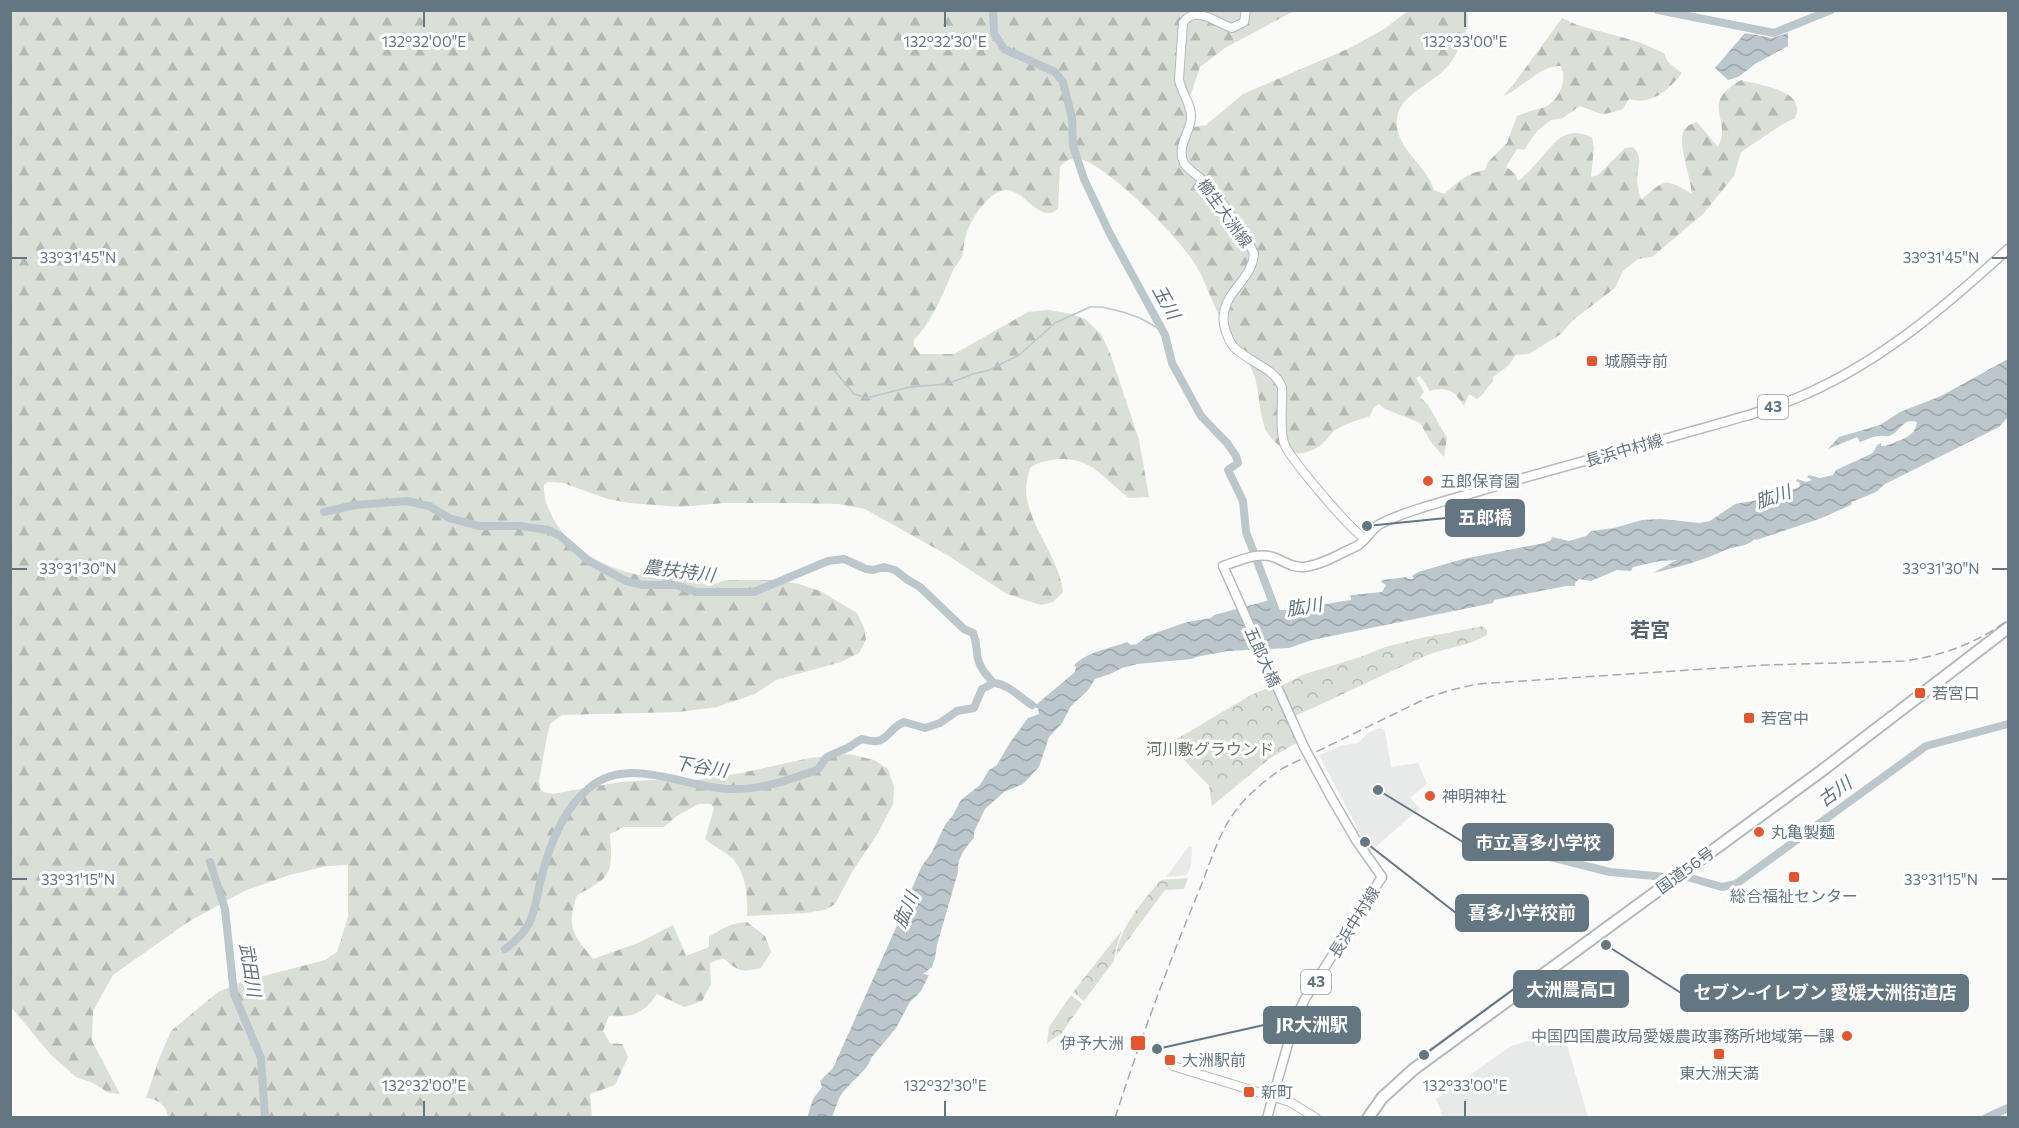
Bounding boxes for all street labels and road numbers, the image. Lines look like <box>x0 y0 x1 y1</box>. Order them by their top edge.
street label: 櫛生大洲線 <box>1194 175 1257 251</box>
road number: 43 <box>1758 395 1788 419</box>
street label: 長浜中村線 <box>1583 429 1665 470</box>
street label: 五郎大橋 <box>1242 624 1285 690</box>
street label: 国道56号 <box>1652 842 1717 897</box>
street label: 長浜中村線 <box>1324 883 1383 961</box>
road number: 43 <box>1301 970 1331 994</box>

